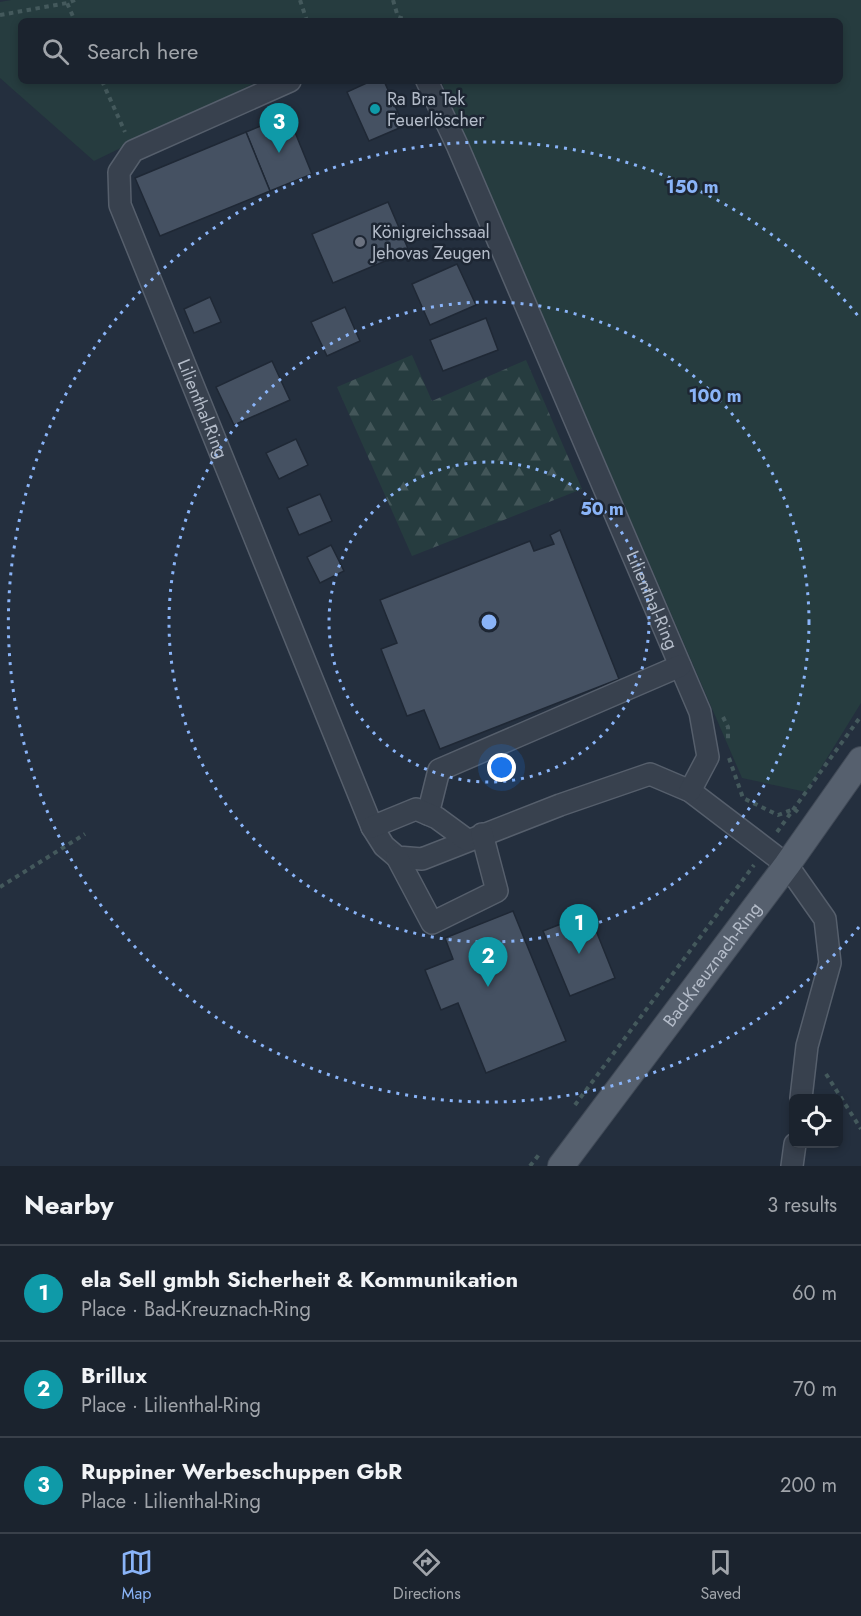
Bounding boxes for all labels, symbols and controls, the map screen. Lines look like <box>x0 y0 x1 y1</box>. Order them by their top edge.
search box <box>18 18 843 84</box>
icon: search <box>39 35 72 68</box>
text: Search here <box>87 35 198 67</box>
place label: Ra Bra Tek Feuerlöscher <box>387 86 485 133</box>
marker: Ra Bra Tek Feuerlöscher <box>368 102 382 116</box>
pin: 3 <box>260 104 298 153</box>
text: 150 m <box>666 174 718 200</box>
place label: Königreichssaal Jehovas Zeugen <box>370 219 491 266</box>
marker: Königreichssaal Jehovas Zeugen <box>353 235 367 249</box>
street label: Lilienthal-Ring <box>171 355 234 462</box>
text: 100 m <box>688 383 742 409</box>
text: 50 m <box>580 496 624 522</box>
street label: Lilienthal-Ring <box>619 547 685 654</box>
centre of rings <box>479 612 499 632</box>
your location <box>487 753 516 782</box>
street label: Bad-Kreuznach-Ring <box>657 897 768 1032</box>
pin: 1 <box>560 904 598 954</box>
pin: 2 <box>468 938 508 987</box>
map controls <box>789 1094 843 1148</box>
button: locate <box>789 1094 843 1148</box>
text: Nearby <box>24 1186 113 1224</box>
text: 3 results <box>767 1191 837 1220</box>
text: ela Sell gmbh Sicherheit & Kommunikation <box>81 1263 518 1295</box>
text: 1 <box>38 1279 49 1308</box>
text: 60 m <box>792 1279 837 1308</box>
text: Place · Bad-Kreuznach-Ring <box>81 1295 311 1324</box>
text: Brillux <box>81 1359 147 1391</box>
text: 2 <box>37 1375 50 1404</box>
text: 70 m <box>793 1375 837 1404</box>
text: Place · Lilienthal-Ring <box>81 1391 261 1420</box>
text: Ruppiner Werbeschuppen GbR <box>81 1455 402 1487</box>
text: 3 <box>37 1471 50 1500</box>
text: 200 m <box>780 1471 837 1500</box>
text: Place · Lilienthal-Ring <box>81 1487 261 1516</box>
tab: Map <box>120 1546 153 1605</box>
tab: Directions <box>393 1546 461 1605</box>
tab: Saved <box>700 1546 741 1605</box>

